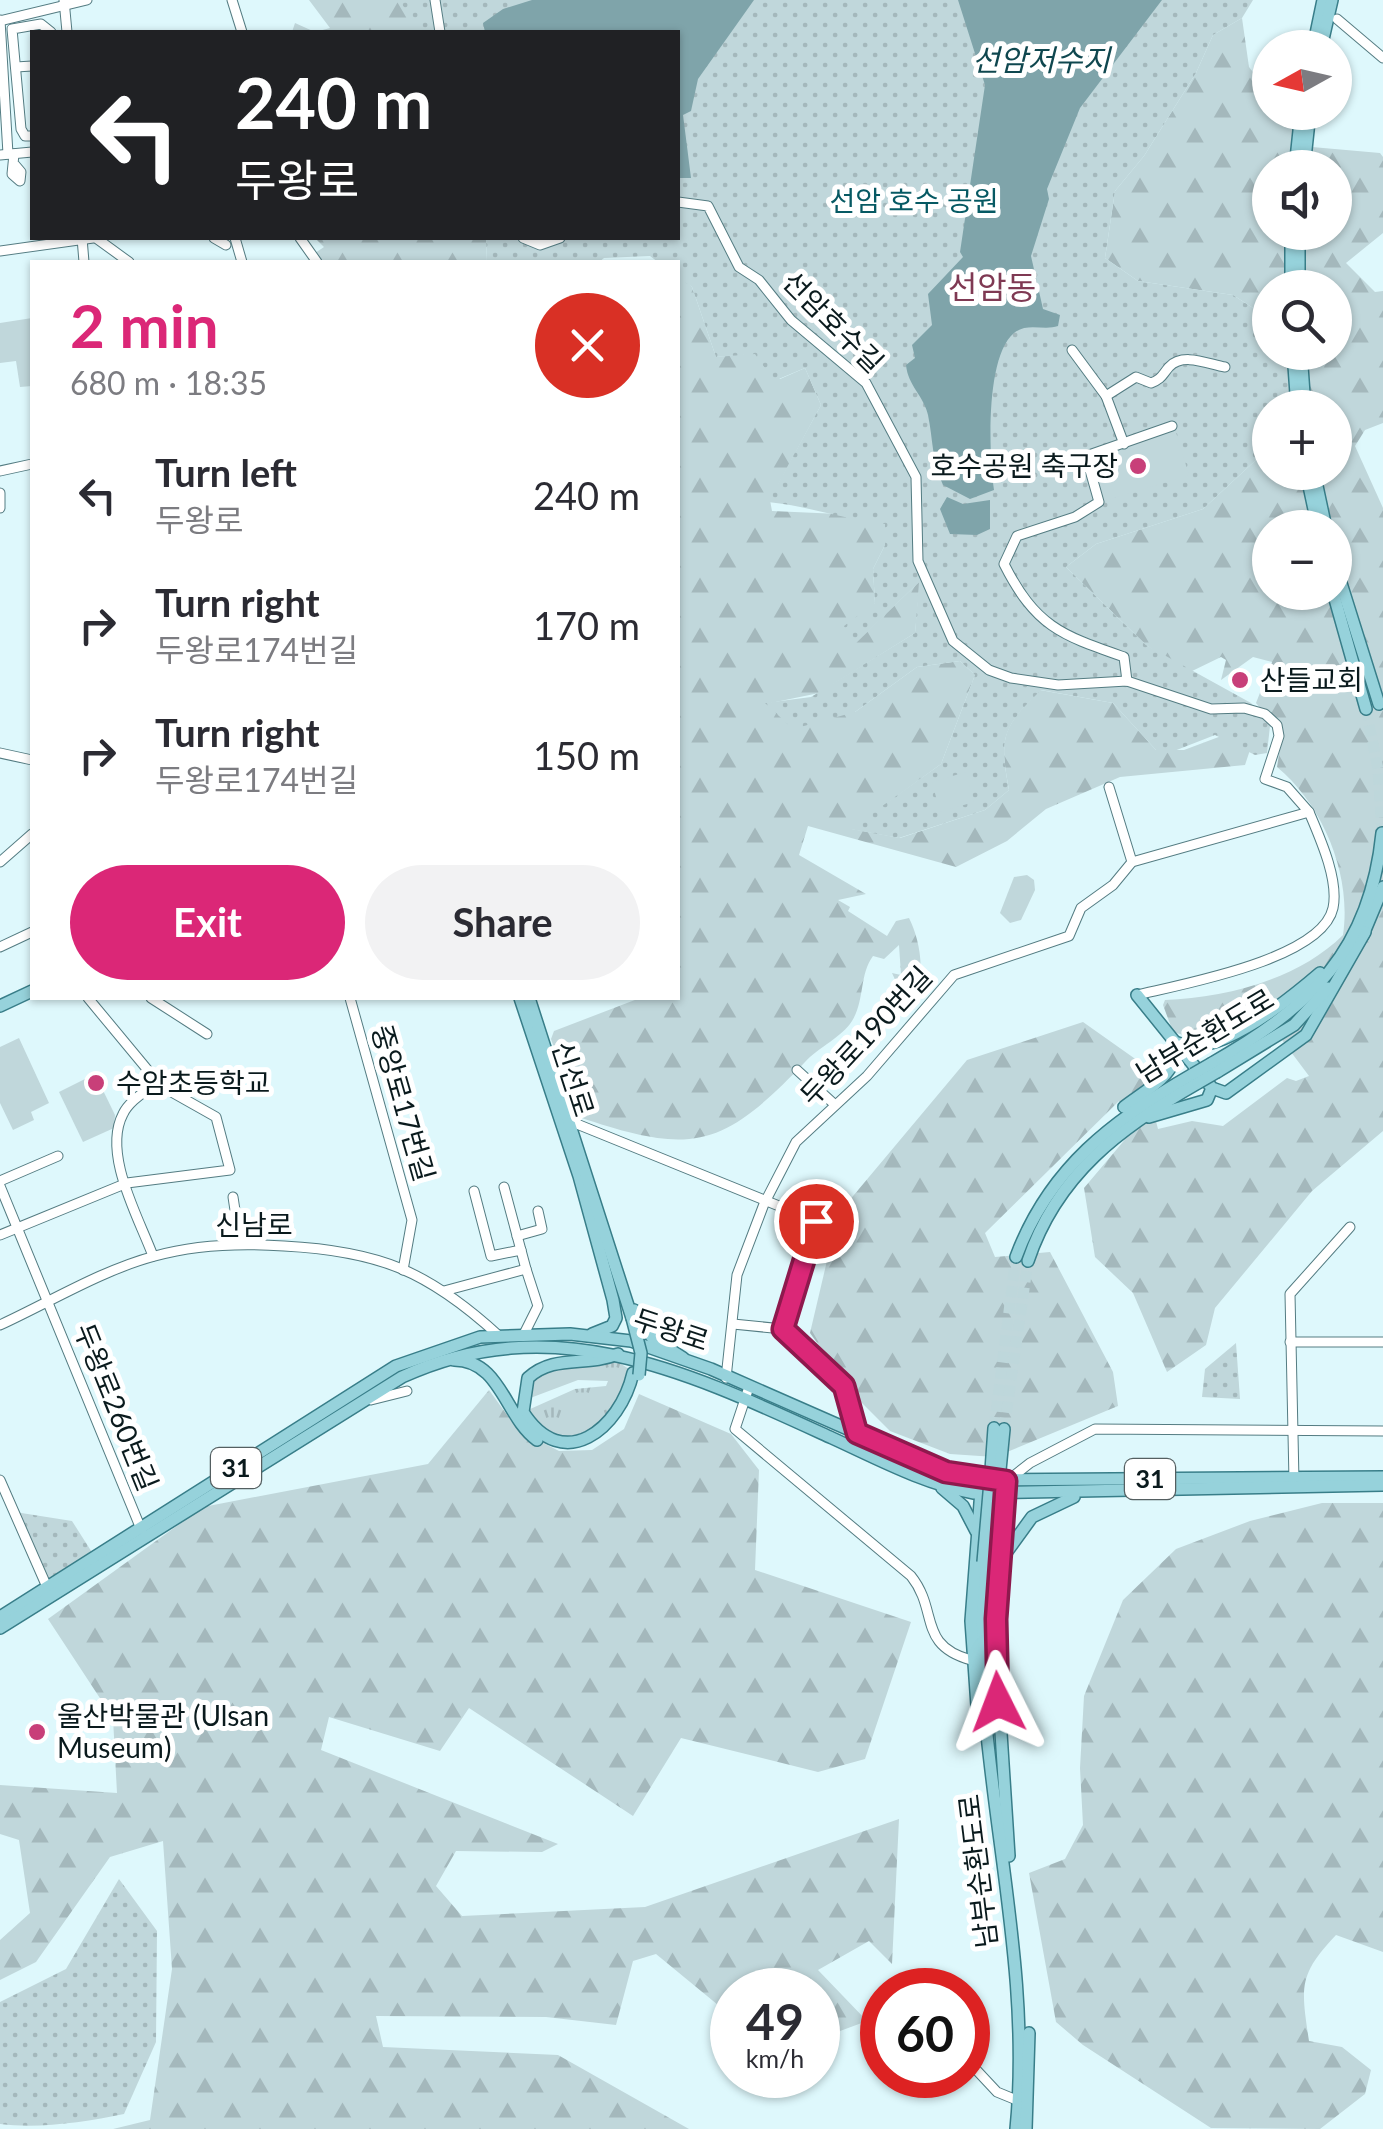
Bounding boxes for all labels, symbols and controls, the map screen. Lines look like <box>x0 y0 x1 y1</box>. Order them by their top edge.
north arrow <box>1252 30 1352 130</box>
map controls <box>1252 30 1352 610</box>
water label: 선암저수지 <box>972 41 1112 77</box>
text: 240 m <box>235 60 432 144</box>
icon: left <box>70 70 200 200</box>
button: sound <box>1252 150 1352 250</box>
text: 두왕로 <box>235 153 359 207</box>
park label: 선암 호수 공원 <box>830 183 998 217</box>
street label: 선암호수길 <box>776 264 891 379</box>
district label: 선암동 <box>948 267 1036 306</box>
button: search <box>1252 270 1352 370</box>
text: 2 min <box>70 289 219 361</box>
button: close <box>535 293 640 398</box>
text: 680 m · 18:35 <box>70 363 267 402</box>
button: + <box>1252 390 1352 490</box>
place label: 호수공원 축구장 <box>931 448 1118 482</box>
text: Turn left <box>155 449 297 495</box>
marker: 호수공원 축구장 <box>1127 455 1149 477</box>
icon: left <box>70 468 125 523</box>
text: 240 m <box>533 472 640 518</box>
text: 두왕로 <box>155 500 243 539</box>
button: − <box>1252 510 1352 610</box>
text: Turn right <box>155 579 320 625</box>
icon: right <box>70 598 125 653</box>
text: 170 m <box>533 602 640 648</box>
text: 두왕로174번길 <box>155 630 358 669</box>
place label: 산들교회 <box>1260 662 1363 696</box>
marker: 산들교회 <box>1229 669 1251 691</box>
text: Turn right <box>155 709 320 755</box>
icon: right <box>70 728 125 783</box>
text: 150 m <box>533 732 640 778</box>
text: 두왕로174번길 <box>155 760 358 799</box>
button: Exit <box>70 865 345 980</box>
button: Share <box>365 865 640 980</box>
street label: 두왕로190번길 <box>792 959 938 1112</box>
street label: 남부순환도로 <box>1129 981 1279 1090</box>
street label: 중앙로17번길 <box>365 1021 443 1185</box>
street label: 신선로 <box>546 1037 602 1121</box>
place label: 수암초등학교 <box>116 1065 271 1099</box>
marker: 수암초등학교 <box>85 1072 107 1094</box>
pin <box>774 1179 859 1264</box>
icon: arrive <box>789 1194 844 1249</box>
street label: 신남로 <box>215 1207 293 1241</box>
street label: 두왕로 <box>629 1301 713 1357</box>
street label: 두왕로260번길 <box>68 1318 166 1495</box>
road number: 31 <box>211 1448 261 1488</box>
road number: 31 <box>1125 1459 1175 1499</box>
position arrow <box>946 1650 1050 1754</box>
place label: 울산박물관 (Ulsan Museum) <box>57 1698 269 1764</box>
marker: 울산박물관 (Ulsan Museum) <box>26 1721 48 1743</box>
street label: 남부순환도로 <box>951 1792 1003 1950</box>
speed limit sign: 60 <box>860 1968 990 2098</box>
text: 49 <box>746 1991 804 2051</box>
text: km/h <box>746 2043 804 2073</box>

